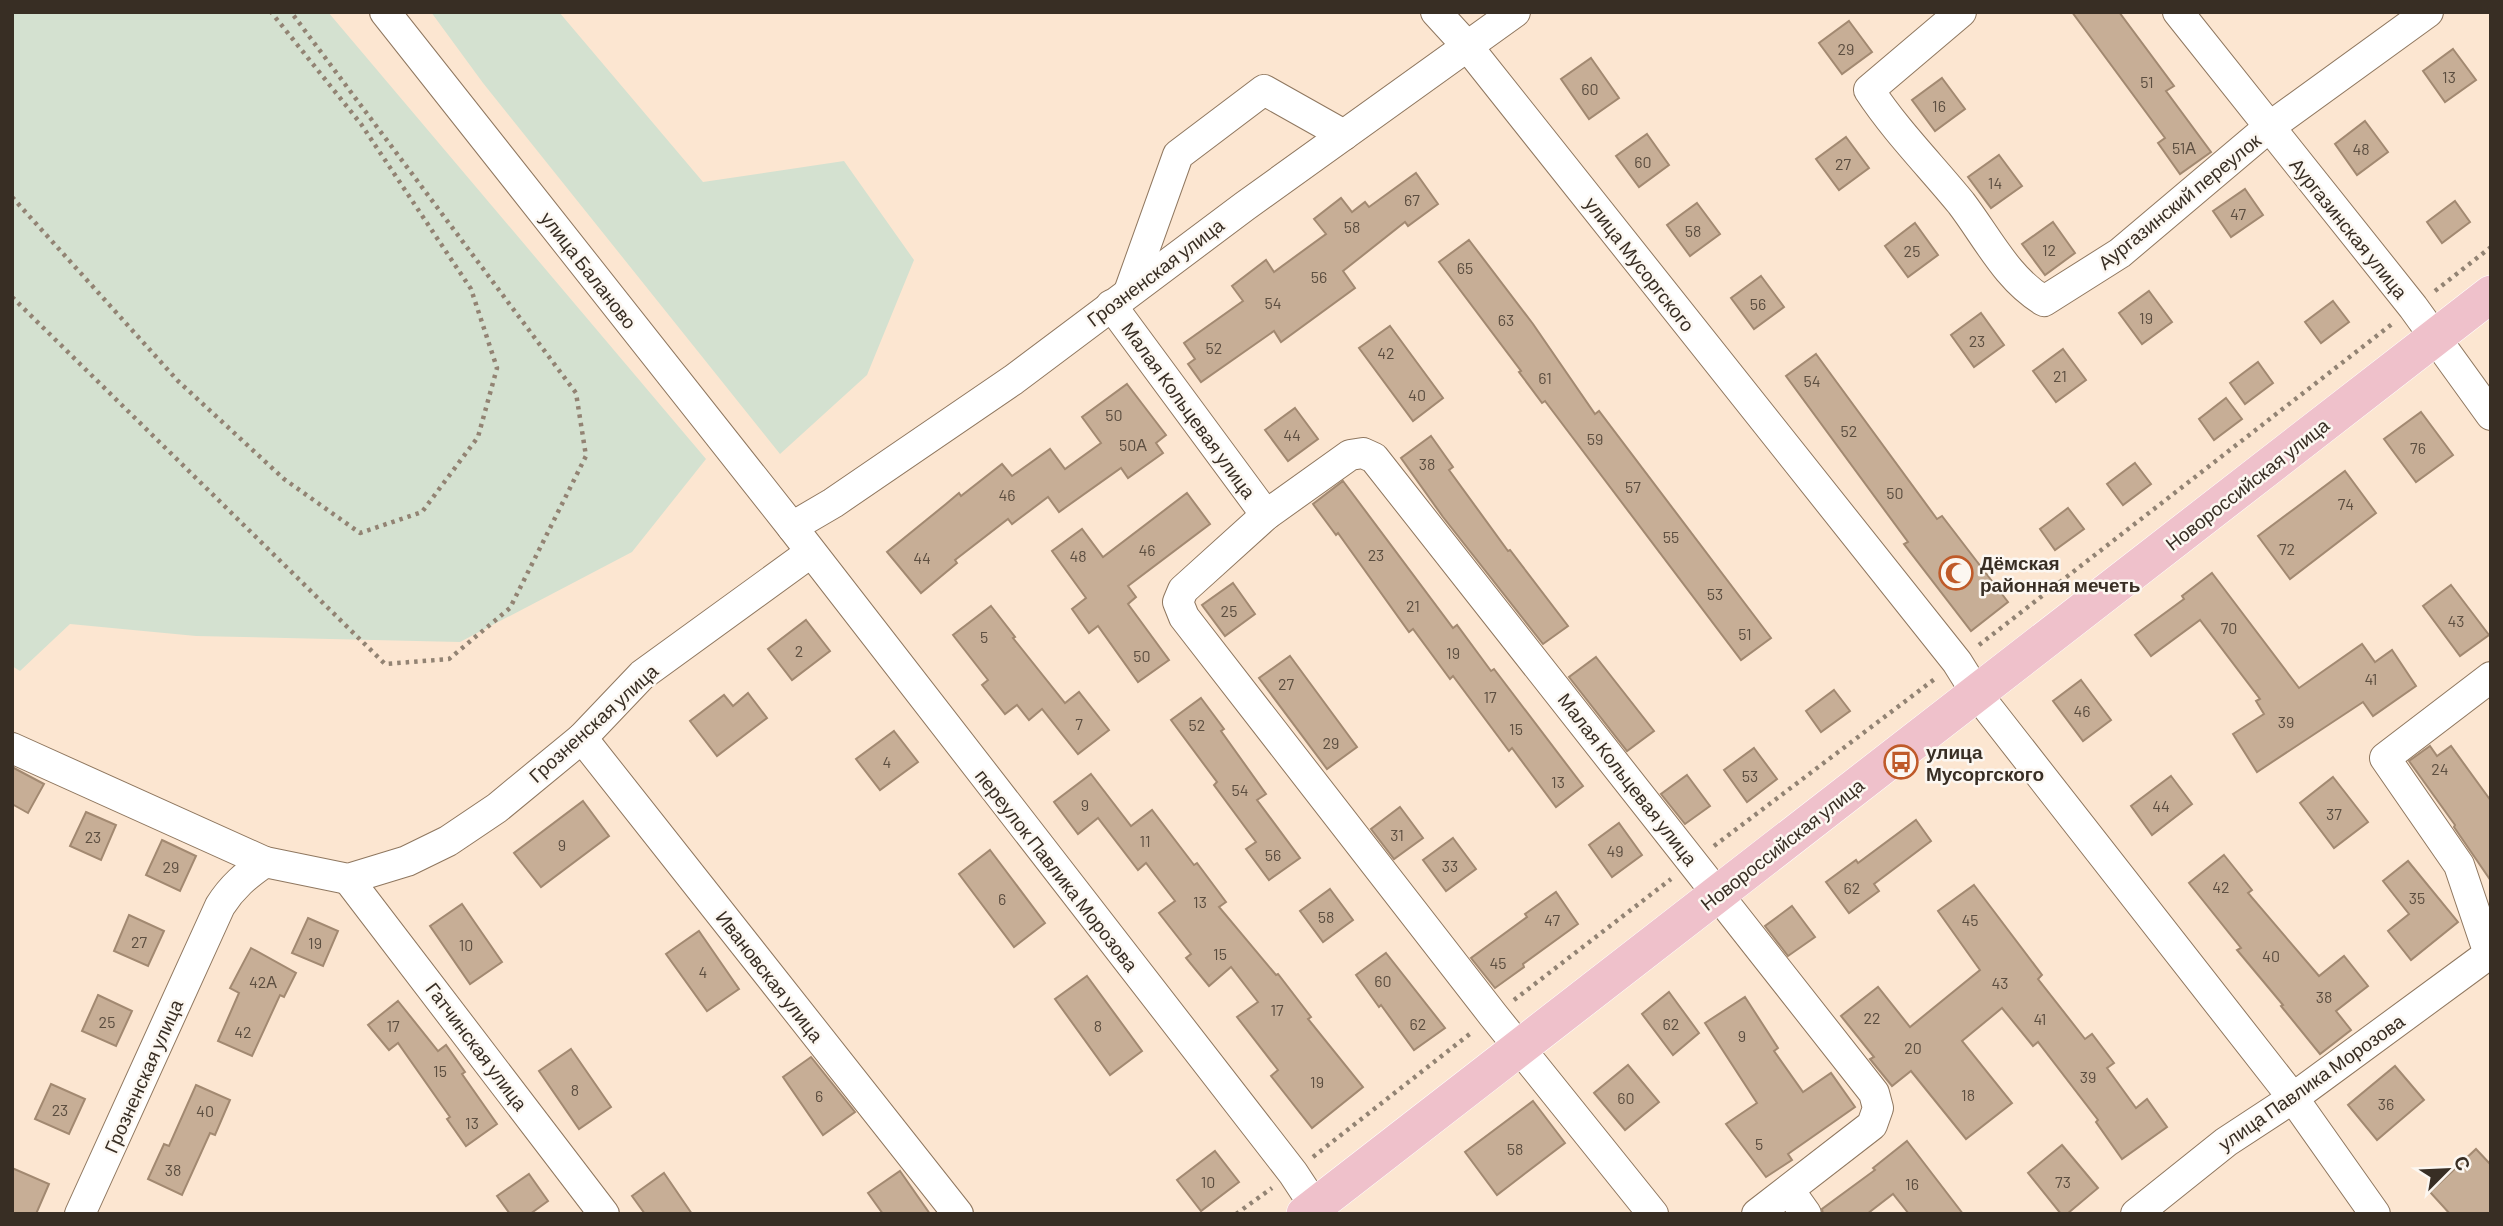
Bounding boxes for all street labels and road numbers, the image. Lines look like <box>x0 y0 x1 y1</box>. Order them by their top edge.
street label: Аургазинский переулок <box>2093 128 2266 274</box>
street label: Аургазинская улица <box>2285 153 2413 303</box>
street label: улица Мусоргского <box>1580 192 1700 336</box>
street label: улица Баланово <box>536 207 642 333</box>
street label: Грозненская улица <box>1082 213 1228 331</box>
street label: Малая Кольцевая улица <box>1117 317 1261 503</box>
street label: Новороссийская улица <box>2161 413 2334 555</box>
street label: Грозненская улица <box>524 659 663 787</box>
street label: Малая Кольцевая улица <box>1554 688 1703 870</box>
street label: переулок Павлика Морозова <box>971 764 1143 976</box>
street label: Новороссийская улица <box>1696 773 1869 915</box>
street label: Ивановская улица <box>712 906 829 1047</box>
street label: Гатчинская улица <box>421 978 533 1115</box>
street label: Грозненская улица <box>99 995 187 1156</box>
street label: улица Павлика Морозова <box>2214 1009 2409 1155</box>

